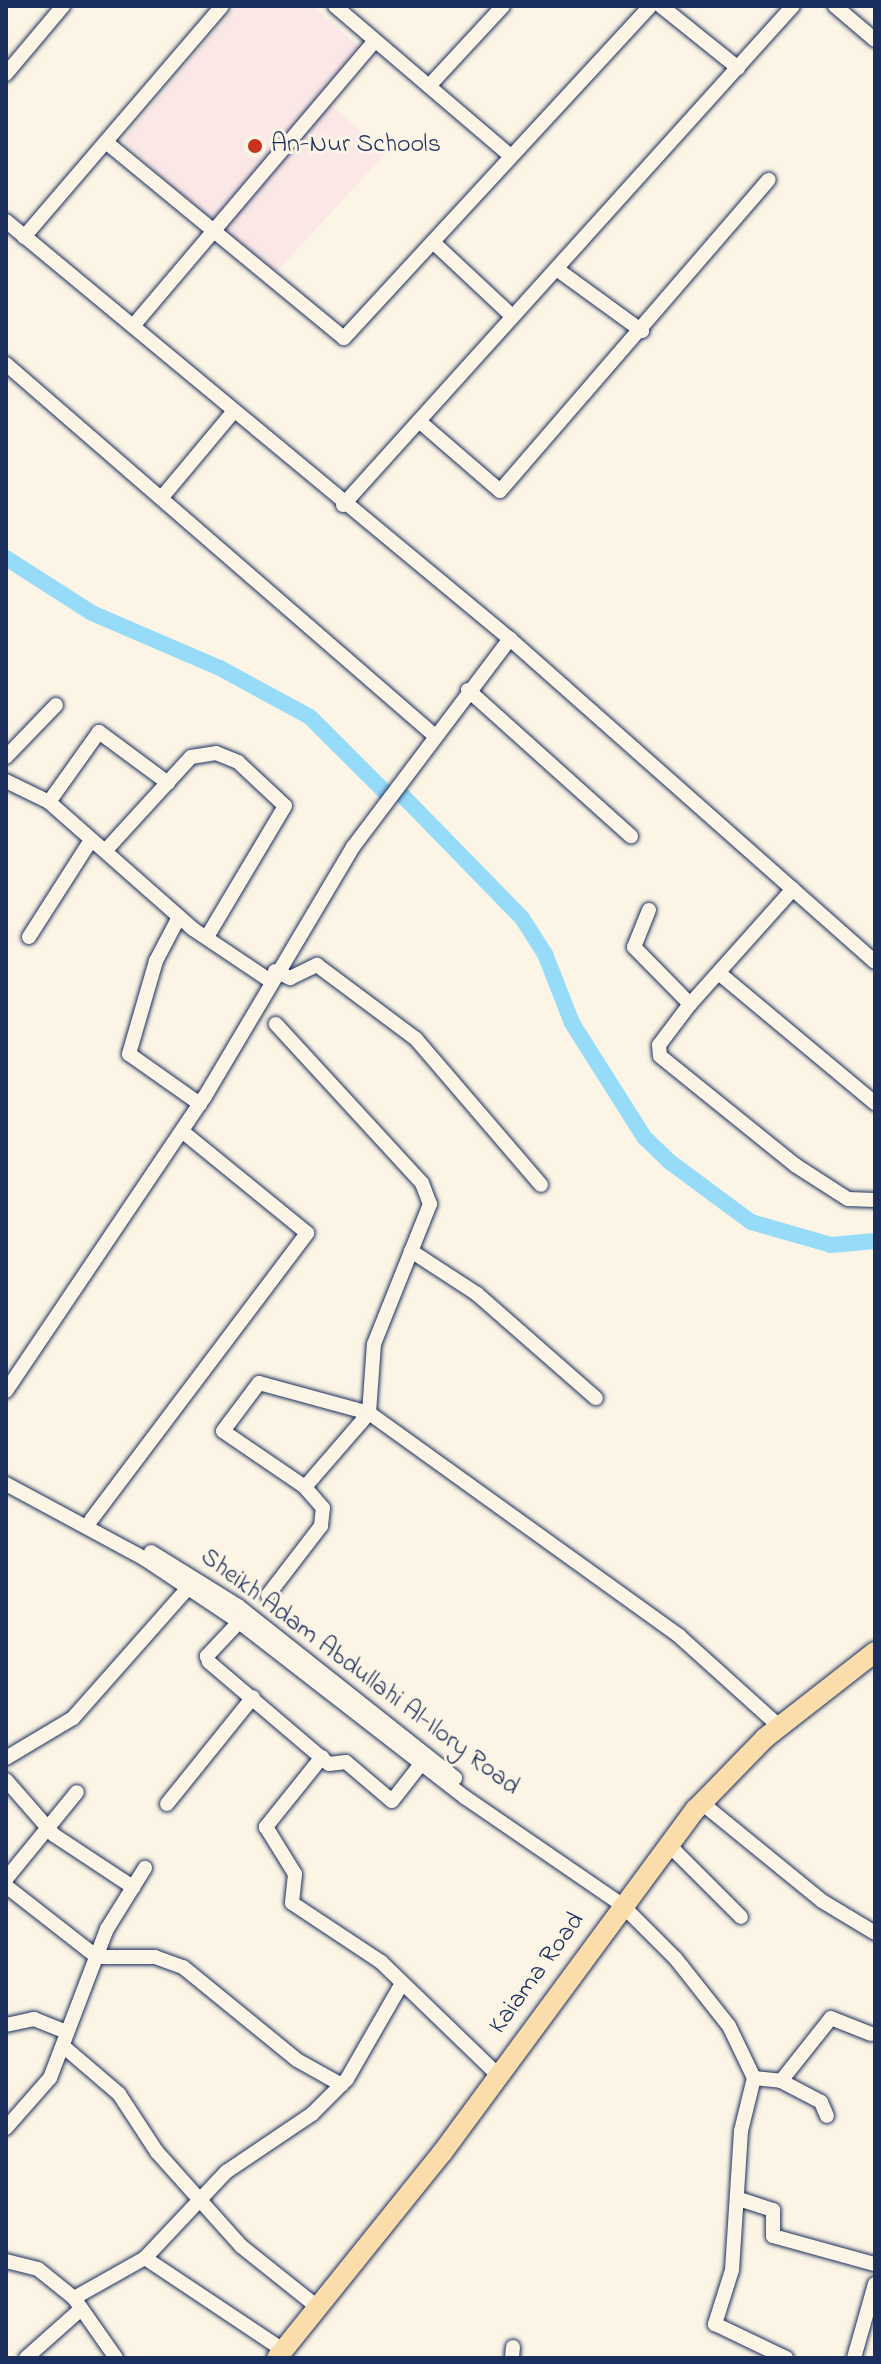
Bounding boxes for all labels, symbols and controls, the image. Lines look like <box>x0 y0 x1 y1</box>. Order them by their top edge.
place label: An-Nur Schools <box>271 130 441 162</box>
marker: An-Nur Schools <box>246 137 264 155</box>
street label: Sheikh Adam Abdullahi Al-Ilory Road <box>193 1543 525 1803</box>
street label: Kaiama Road <box>483 1907 593 2041</box>

